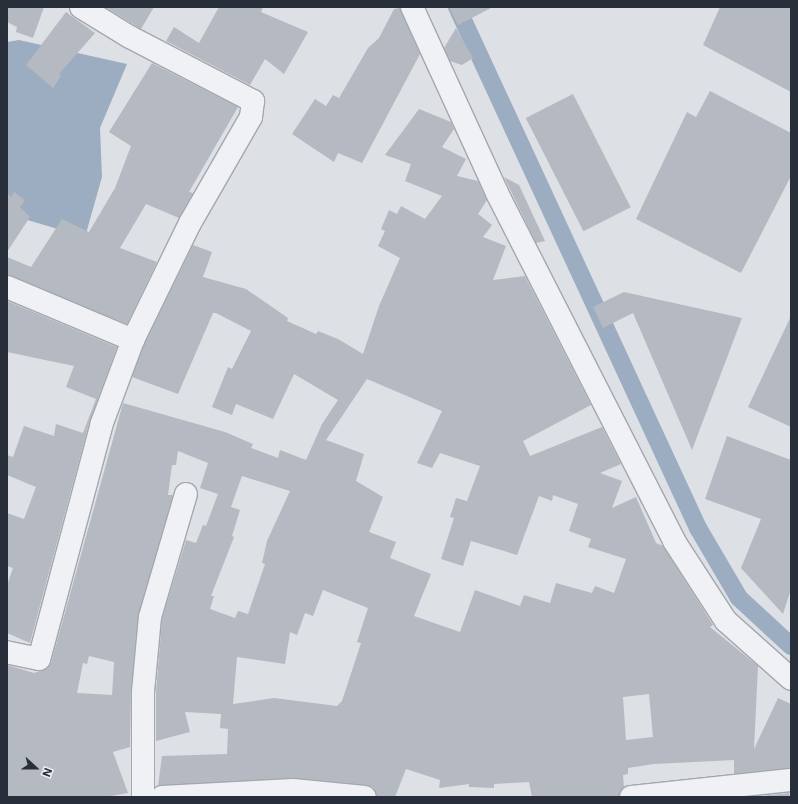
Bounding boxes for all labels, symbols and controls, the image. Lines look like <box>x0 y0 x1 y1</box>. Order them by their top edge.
north arrow <box>16 748 56 788</box>
text: N <box>39 766 55 779</box>

